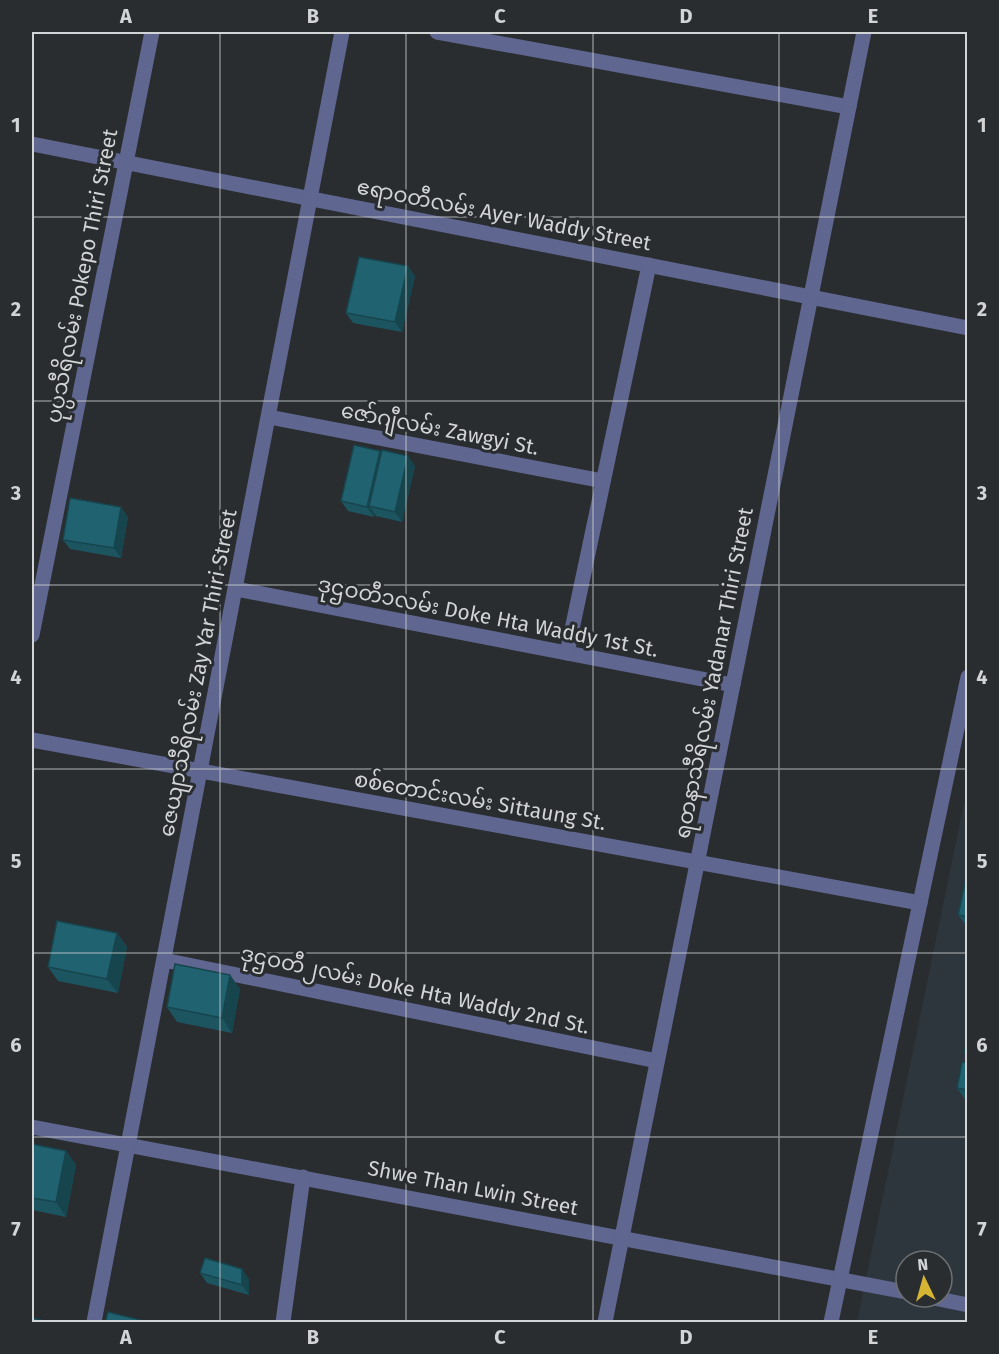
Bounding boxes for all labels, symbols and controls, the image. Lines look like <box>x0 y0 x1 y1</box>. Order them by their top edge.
text: A <box>119 4 133 28</box>
text: B <box>307 4 319 28</box>
text: C <box>494 4 506 28</box>
text: D <box>679 4 693 28</box>
text: E <box>868 4 878 28</box>
text: 1 <box>11 113 21 137</box>
text: 1 <box>977 113 987 137</box>
street label: ပုပ္ပသီရိလမ်း Pokepo Thiri Street <box>38 126 128 426</box>
street label: ဧရာဝတီလမ်း Ayer Waddy Street <box>354 171 654 260</box>
text: 2 <box>11 297 21 321</box>
text: 2 <box>977 297 987 321</box>
street label: ဇော်ဂျီလမ်း Zawgyi St. <box>338 394 542 466</box>
text: 3 <box>10 481 21 505</box>
text: 3 <box>976 481 987 505</box>
street label: ရတနာသီရိလမ်း Yadanar Thiri Street <box>666 504 763 842</box>
street label: ဇေယျာသီရိလမ်း Zay Yar Thiri Street <box>151 506 248 840</box>
street label: ဒုဌဝတီ၁လမ်း Doke Hta Waddy 1st St. <box>315 568 661 667</box>
text: 4 <box>10 665 22 689</box>
text: 4 <box>976 665 988 689</box>
street label: စစ်တောင်းလမ်း Sittaung St. <box>352 763 608 836</box>
text: 5 <box>11 849 22 873</box>
text: 5 <box>977 849 988 873</box>
street label: ဒုဌဝတီ၂လမ်း Doke Hta Waddy 2nd St. <box>237 937 592 1044</box>
text: 6 <box>10 1033 22 1057</box>
text: 6 <box>976 1033 988 1057</box>
street label: Shwe Than Lwin Street <box>366 1155 581 1221</box>
text: 7 <box>11 1217 21 1241</box>
text: 7 <box>977 1217 987 1241</box>
north arrow <box>894 1249 954 1309</box>
text: N <box>917 1255 929 1274</box>
text: A <box>119 1325 133 1349</box>
text: B <box>307 1325 319 1349</box>
text: C <box>494 1325 506 1349</box>
text: D <box>679 1325 693 1349</box>
text: E <box>868 1325 878 1349</box>

